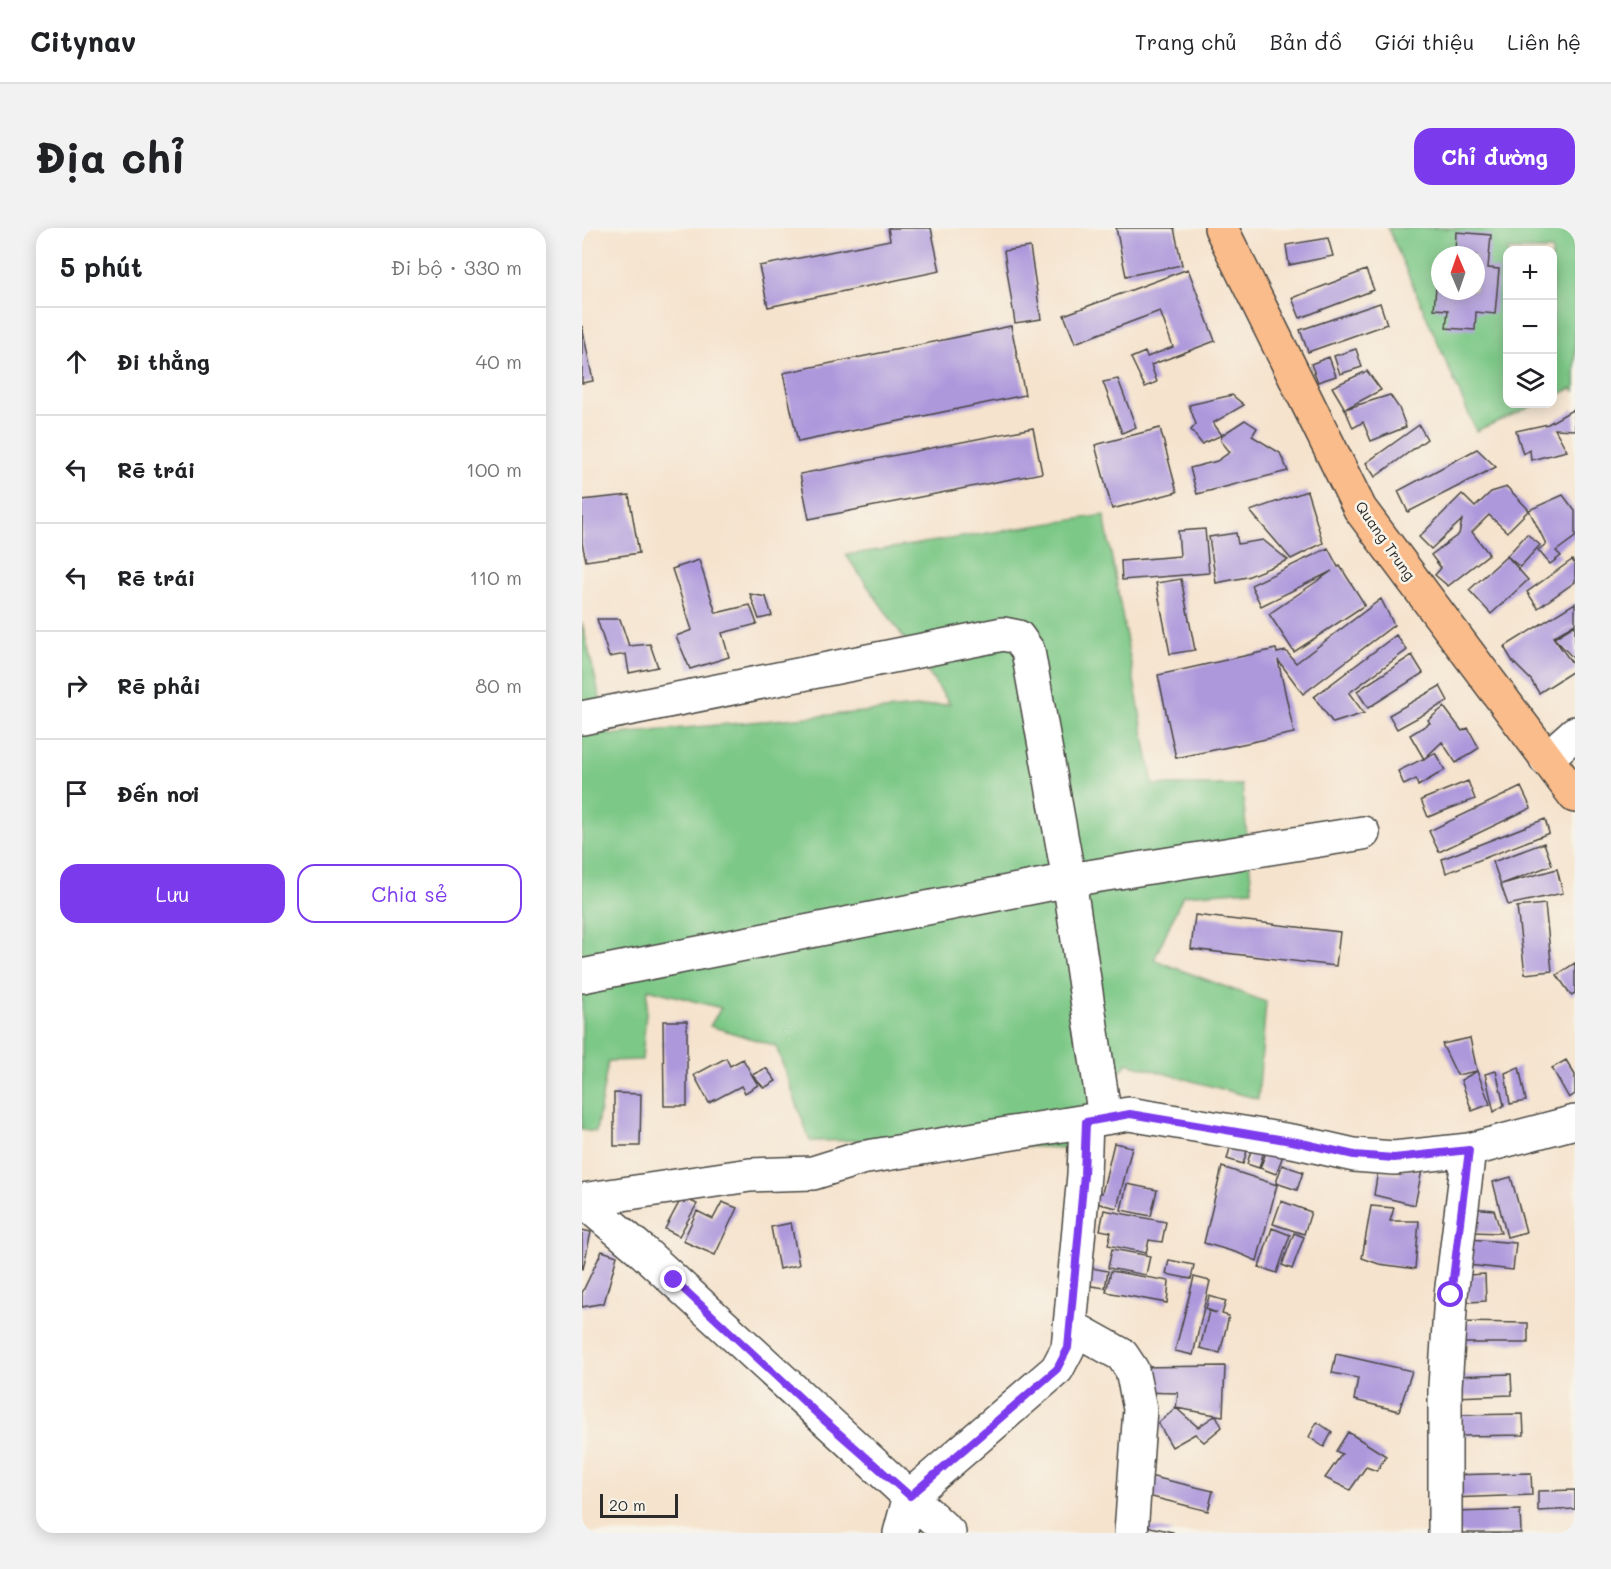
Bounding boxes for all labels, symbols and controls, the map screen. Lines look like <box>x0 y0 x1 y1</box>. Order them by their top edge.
text: Citynav <box>30 23 136 59</box>
text: Trang chủ <box>1135 28 1237 55</box>
text: Bản đồ <box>1270 28 1342 55</box>
text: Giới thiệu <box>1375 28 1474 55</box>
text: Liên hệ <box>1507 28 1581 55</box>
button: Chỉ đường <box>1414 128 1575 185</box>
text: Địa chỉ <box>36 129 185 184</box>
north arrow <box>1431 246 1485 300</box>
map controls <box>1503 246 1557 408</box>
button: + <box>1503 246 1557 300</box>
text: 5 phút <box>60 250 142 284</box>
text: Đi bộ · 330 m <box>391 254 522 280</box>
button: − <box>1503 300 1557 354</box>
icon: ahead <box>60 345 93 378</box>
text: Đi thẳng <box>117 347 210 376</box>
text: 40 m <box>476 348 522 374</box>
button: layers <box>1503 354 1557 408</box>
icon: left <box>60 453 93 486</box>
text: Rẽ trái <box>117 455 195 484</box>
text: 100 m <box>466 456 522 482</box>
street label: Quang Trung <box>1351 497 1421 584</box>
icon: left <box>60 561 93 594</box>
text: Rẽ trái <box>117 563 195 592</box>
text: 110 m <box>469 564 522 590</box>
icon: right <box>60 669 93 702</box>
text: Rẽ phải <box>117 671 201 700</box>
text: 80 m <box>475 672 522 698</box>
icon: arrive <box>60 777 93 810</box>
text: Đến nơi <box>117 779 200 808</box>
button: Lưu <box>60 864 285 923</box>
button: Chia sẻ <box>297 864 522 923</box>
route end <box>660 1266 686 1292</box>
route start <box>1437 1281 1463 1307</box>
scale bar <box>600 1491 678 1518</box>
text: 20 m <box>609 1494 646 1515</box>

